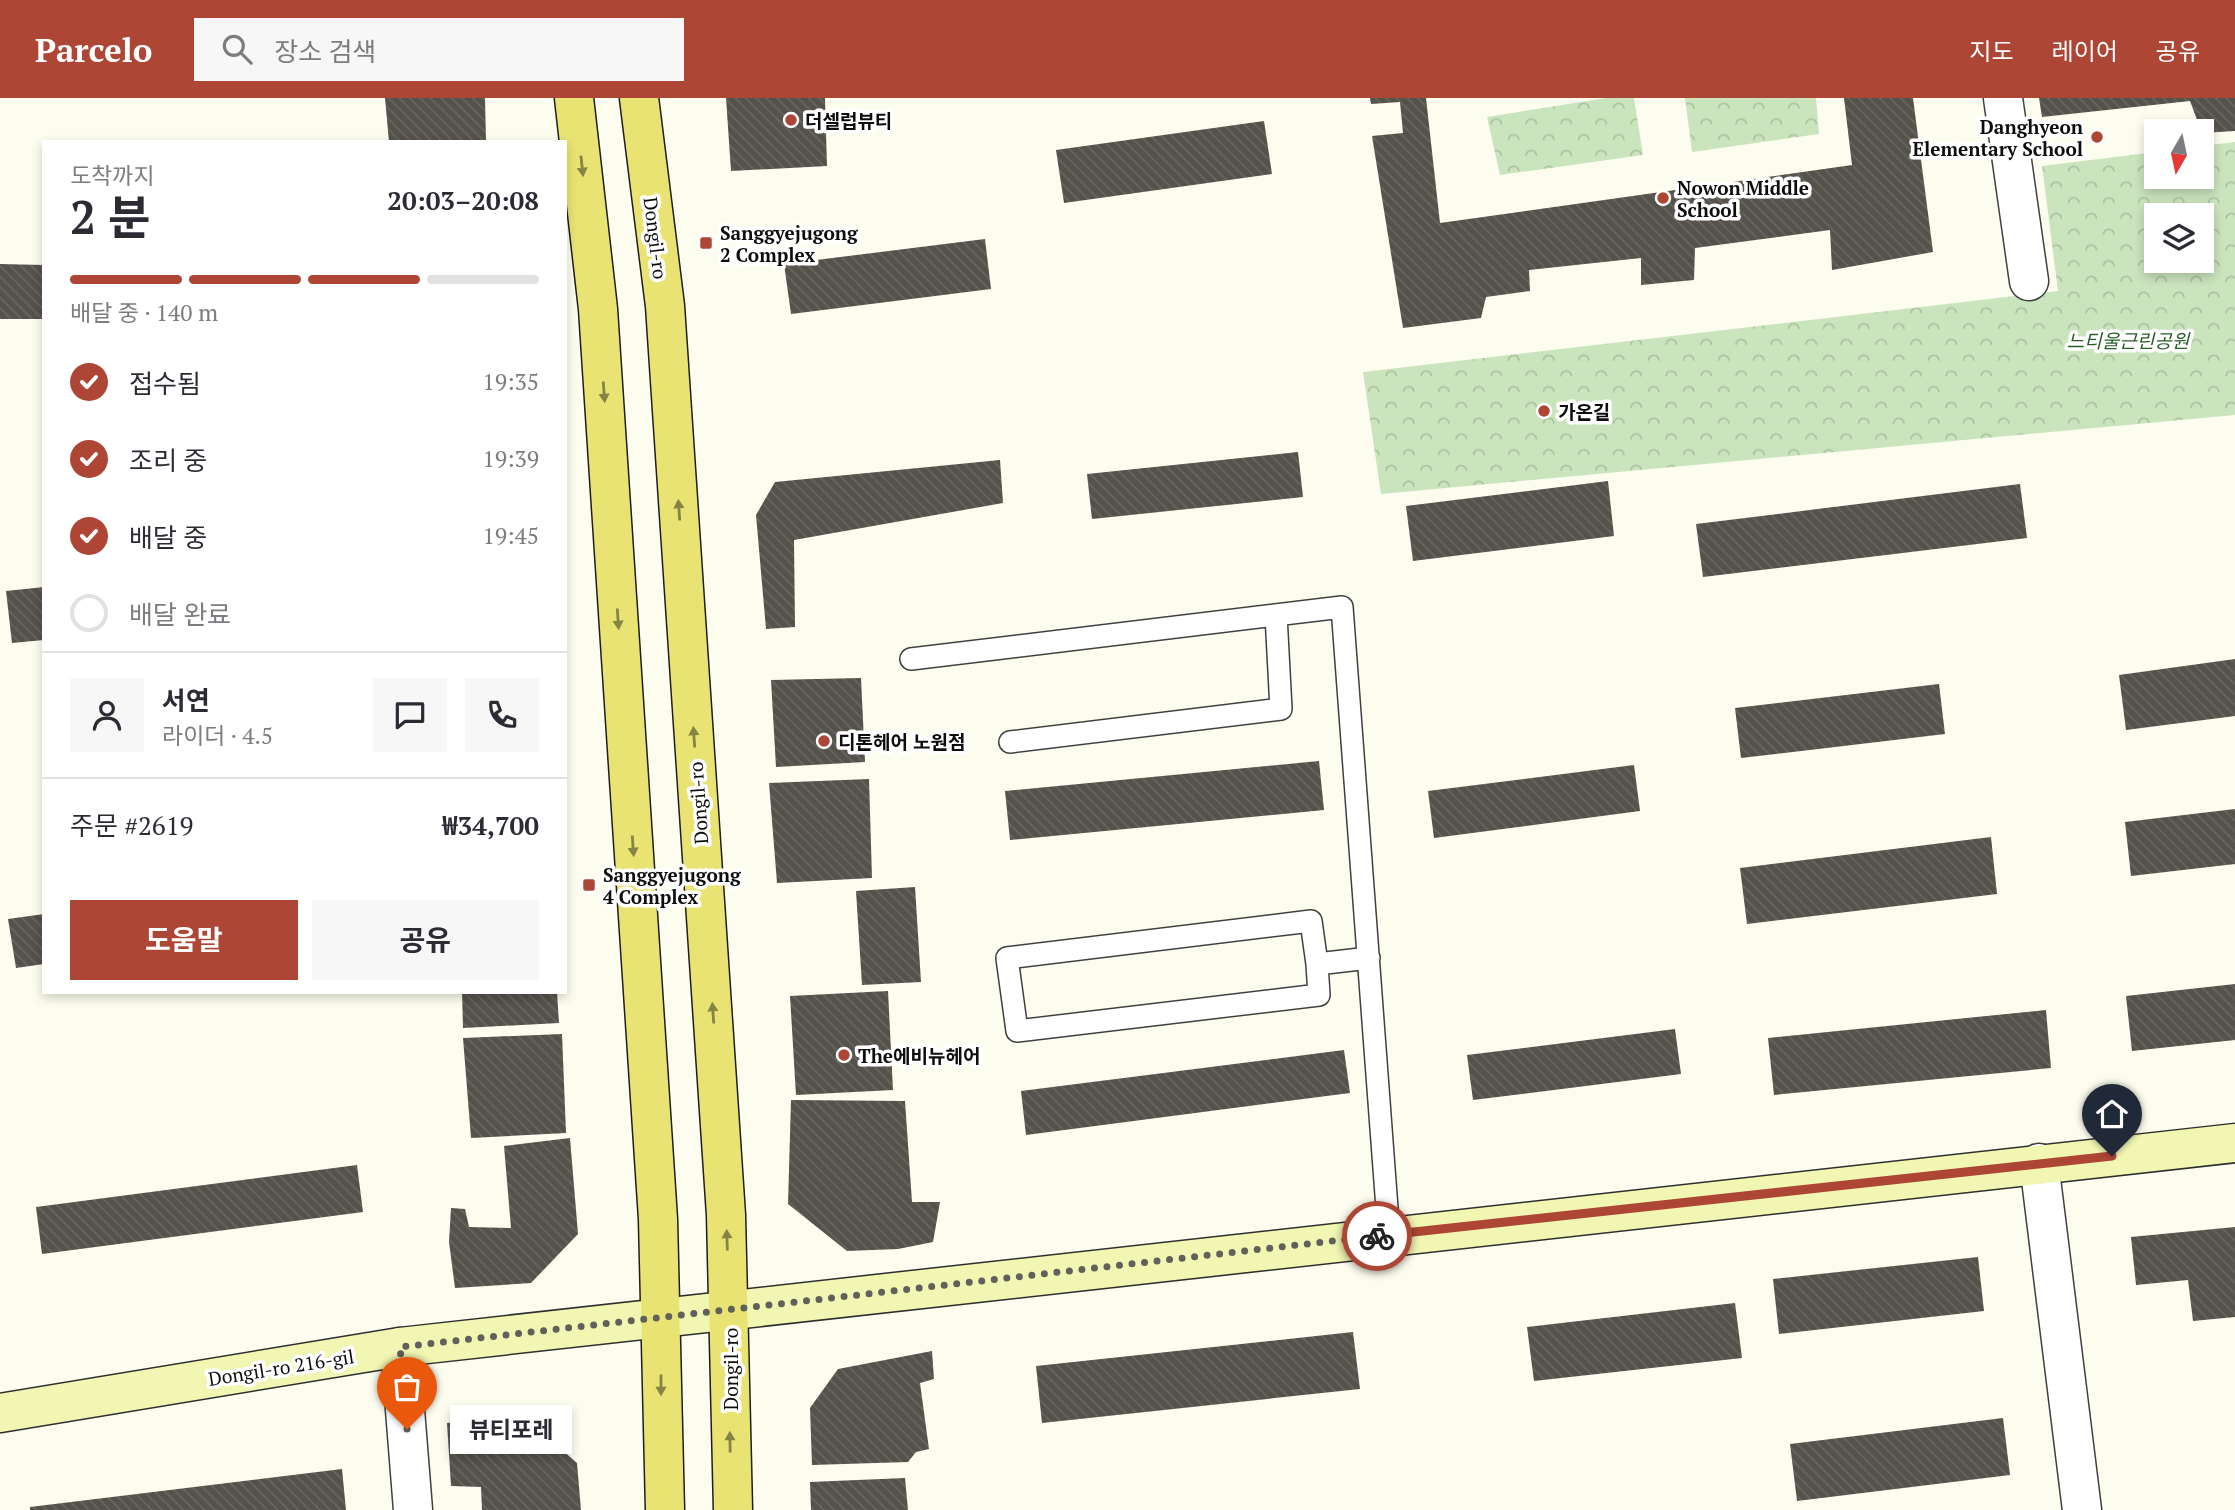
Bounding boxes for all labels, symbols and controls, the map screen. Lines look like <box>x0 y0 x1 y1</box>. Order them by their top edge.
search box <box>194 18 684 81</box>
text: Parcelo <box>35 28 152 71</box>
icon: search <box>218 30 256 68</box>
text: 장소 검색 <box>274 34 376 68</box>
text: 지도 <box>1969 35 2014 67</box>
text: 레이어 <box>2052 35 2118 67</box>
text: 공유 <box>2156 35 2200 67</box>
place label: 더셀럽뷰티 <box>805 108 892 133</box>
marker: 더셀럽뷰티 <box>783 112 799 128</box>
place label: Danghyeon Elementary School <box>1912 114 2084 161</box>
north arrow <box>2144 119 2214 189</box>
map controls <box>2144 119 2214 273</box>
marker: Danghyeon Elementary School <box>2089 129 2105 145</box>
one-way arrow <box>577 155 588 177</box>
text: 도착까지 <box>70 160 155 191</box>
place label: Nowon Middle School <box>1677 175 1809 222</box>
text: 20:03–20:08 <box>387 183 539 217</box>
text: 2 분 <box>70 186 151 247</box>
marker: Nowon Middle School <box>1655 190 1671 206</box>
street label: Dongil-ro <box>639 196 673 280</box>
button: layers <box>2144 203 2214 273</box>
place label: Sanggyejugong 2 Complex <box>720 220 859 267</box>
marker: Sanggyejugong 2 Complex <box>698 235 714 251</box>
text: 배달 중 · 140 m <box>70 297 218 328</box>
park label: 느티울근린공원 <box>2067 328 2191 353</box>
icon: check <box>70 363 108 401</box>
text: 접수됨 <box>129 366 201 400</box>
text: 19:35 <box>482 366 539 397</box>
one-way arrow <box>598 381 609 403</box>
place label: 가온길 <box>1558 399 1610 424</box>
marker: 가온길 <box>1536 403 1552 419</box>
icon: check <box>70 440 108 478</box>
text: 조리 중 <box>129 443 207 477</box>
text: 19:39 <box>482 443 539 474</box>
one-way arrow <box>673 499 684 521</box>
icon: check <box>70 517 108 555</box>
text: 배달 중 <box>129 520 207 554</box>
text: 19:45 <box>482 520 539 551</box>
text: 배달 완료 <box>129 597 231 631</box>
one-way arrow <box>613 608 624 630</box>
button: person <box>70 678 144 752</box>
button: chat <box>373 678 447 752</box>
button: phone <box>465 678 539 752</box>
text: 서연 <box>162 683 210 717</box>
text: 라이더 · 4.5 <box>162 720 273 751</box>
one-way arrow <box>688 726 699 748</box>
place label: 디톤헤어 노원점 <box>838 729 966 754</box>
marker: 디톤헤어 노원점 <box>816 733 832 749</box>
street label: Dongil-ro <box>683 761 713 845</box>
text: 주문 #2619 <box>70 808 193 842</box>
text: ₩34,700 <box>442 808 539 842</box>
one-way arrow <box>628 835 639 857</box>
place label: Sanggyejugong 4 Complex <box>603 862 742 909</box>
marker: Sanggyejugong 4 Complex <box>581 877 597 893</box>
button: 도움말 <box>70 900 298 980</box>
button: 공유 <box>312 900 539 980</box>
one-way arrow <box>707 1002 718 1024</box>
place label: The에비뉴헤어 <box>858 1043 980 1068</box>
marker: The에비뉴헤어 <box>836 1047 852 1063</box>
pin <box>2082 1084 2142 1156</box>
icon: home <box>2093 1095 2131 1133</box>
courier <box>1342 1201 1412 1271</box>
icon: bike <box>1358 1217 1396 1255</box>
one-way arrow <box>721 1229 733 1251</box>
street label: Dongil-ro <box>718 1328 743 1410</box>
street label: Dongil-ro 216-gil <box>206 1343 356 1391</box>
pin <box>377 1357 437 1429</box>
icon: bag <box>388 1368 426 1406</box>
one-way arrow <box>655 1374 667 1396</box>
callout: 뷰티포레 <box>449 1404 572 1454</box>
text: 뷰티포레 <box>469 1414 553 1445</box>
one-way arrow <box>725 1431 736 1453</box>

